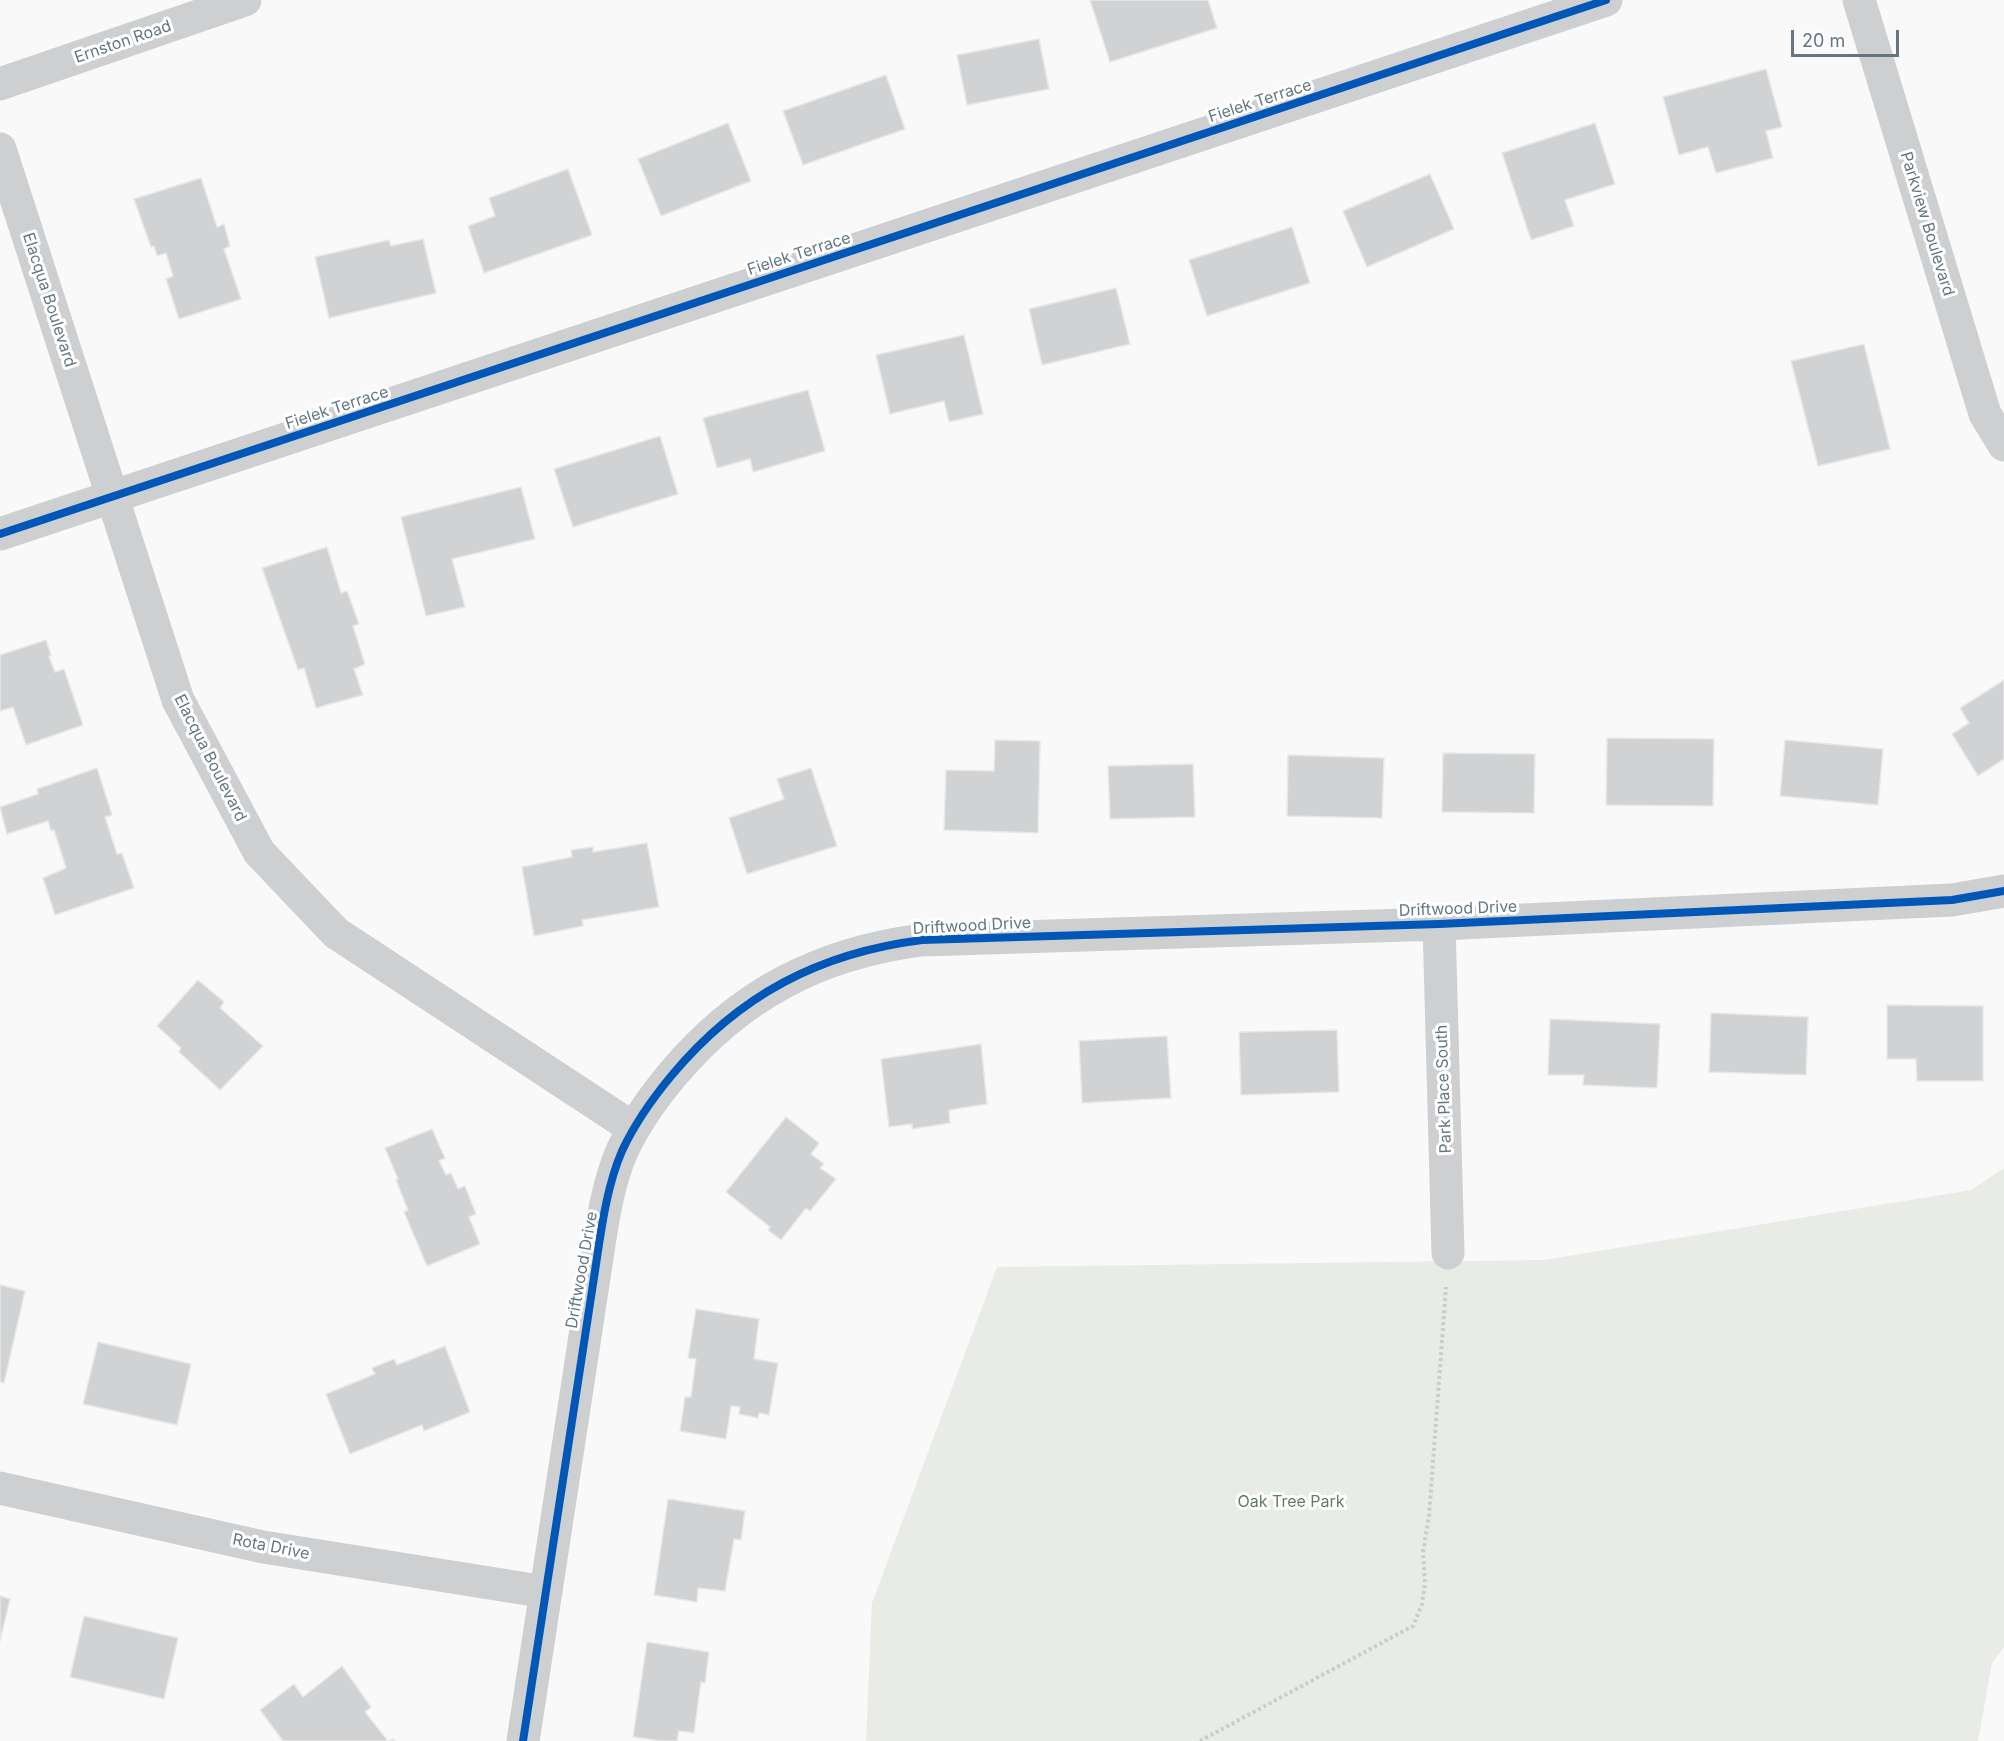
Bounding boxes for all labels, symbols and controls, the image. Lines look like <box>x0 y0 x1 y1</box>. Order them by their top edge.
street label: Ernston Road <box>72 16 174 68</box>
scale bar <box>1794 18 1902 56</box>
text: 20 m <box>1802 30 1845 51</box>
street label: Fielek Terrace <box>1206 75 1314 127</box>
street label: Parkview Boulevard <box>1896 150 1958 298</box>
street label: Fielek Terrace <box>745 228 853 280</box>
street label: Elacqua Boulevard <box>18 230 80 370</box>
street label: Fielek Terrace <box>283 382 391 434</box>
street label: Elacqua Boulevard <box>170 691 250 825</box>
street label: Driftwood Drive <box>1398 897 1518 921</box>
street label: Driftwood Drive <box>912 913 1032 939</box>
street label: Park Place South <box>1432 1024 1456 1154</box>
street label: Driftwood Drive <box>562 1210 602 1330</box>
park label: Oak Tree Park <box>1237 1492 1345 1512</box>
street label: Rota Drive <box>231 1530 311 1564</box>

